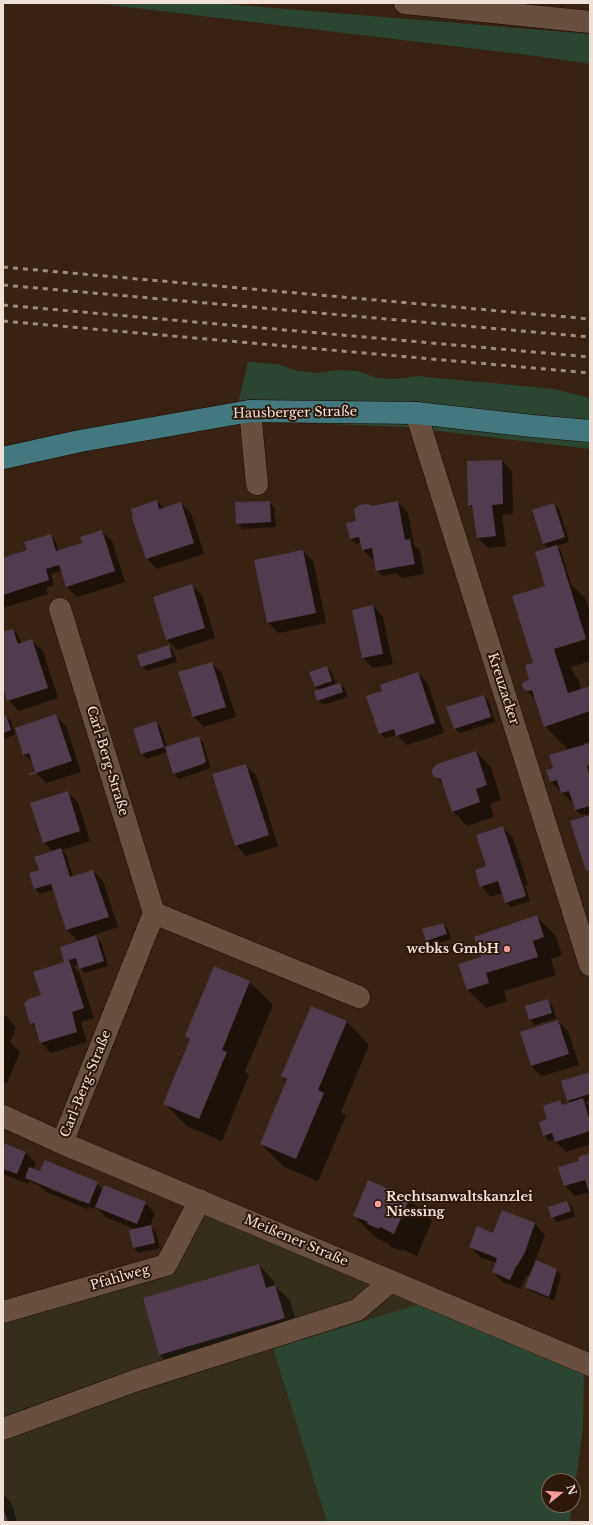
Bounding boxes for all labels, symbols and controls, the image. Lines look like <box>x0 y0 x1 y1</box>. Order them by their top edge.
street label: Hausberger Straße <box>233 404 357 422</box>
street label: Kreuzacker <box>484 651 522 727</box>
street label: Carl-Berg-Straße <box>83 704 131 818</box>
place label: webks GmbH <box>407 941 499 957</box>
marker: webks GmbH <box>502 944 512 954</box>
street label: Carl-Berg-Straße <box>57 1028 115 1140</box>
place label: Rechtsanwaltskanzlei Niessing <box>386 1189 533 1220</box>
marker: Rechtsanwaltskanzlei Niessing <box>373 1199 383 1209</box>
street label: Meißener Straße <box>242 1212 350 1270</box>
street label: Pfahlweg <box>89 1262 151 1294</box>
north arrow <box>541 1473 581 1513</box>
text: N <box>563 1483 580 1497</box>

